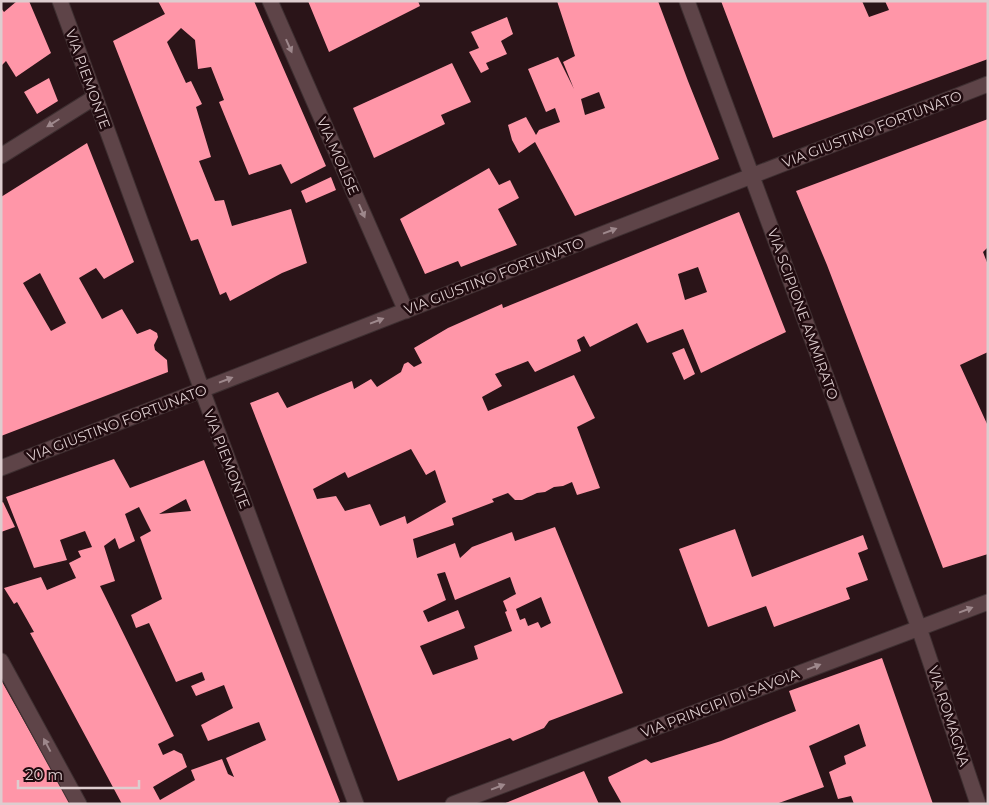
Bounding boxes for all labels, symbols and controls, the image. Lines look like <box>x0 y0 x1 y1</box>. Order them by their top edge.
street label: VIA PIEMONTE <box>62 27 114 131</box>
one-way arrow <box>286 39 294 53</box>
street label: VIA GIUSTINO FORTUNATO <box>780 86 965 172</box>
street label: VIA MOLISE <box>313 114 363 198</box>
one-way arrow <box>47 118 60 128</box>
one-way arrow <box>358 204 366 218</box>
street label: VIA SCIPIONE AMMIRATO <box>764 226 842 402</box>
one-way arrow <box>603 227 618 235</box>
street label: VIA GIUSTINO FORTUNATO <box>402 233 587 319</box>
one-way arrow <box>370 317 385 325</box>
one-way arrow <box>219 376 233 384</box>
street label: VIA GIUSTINO FORTUNATO <box>25 380 210 466</box>
street label: VIA PIEMONTE <box>200 407 254 511</box>
one-way arrow <box>959 606 974 614</box>
one-way arrow <box>807 663 822 671</box>
street label: VIA ROMAGNA <box>924 663 974 770</box>
street label: VIA PRINCIPI DI SAVOIA <box>638 664 803 742</box>
one-way arrow <box>43 738 51 753</box>
scale bar <box>18 758 139 790</box>
text: 20 m <box>25 765 63 784</box>
one-way arrow <box>491 782 506 790</box>

